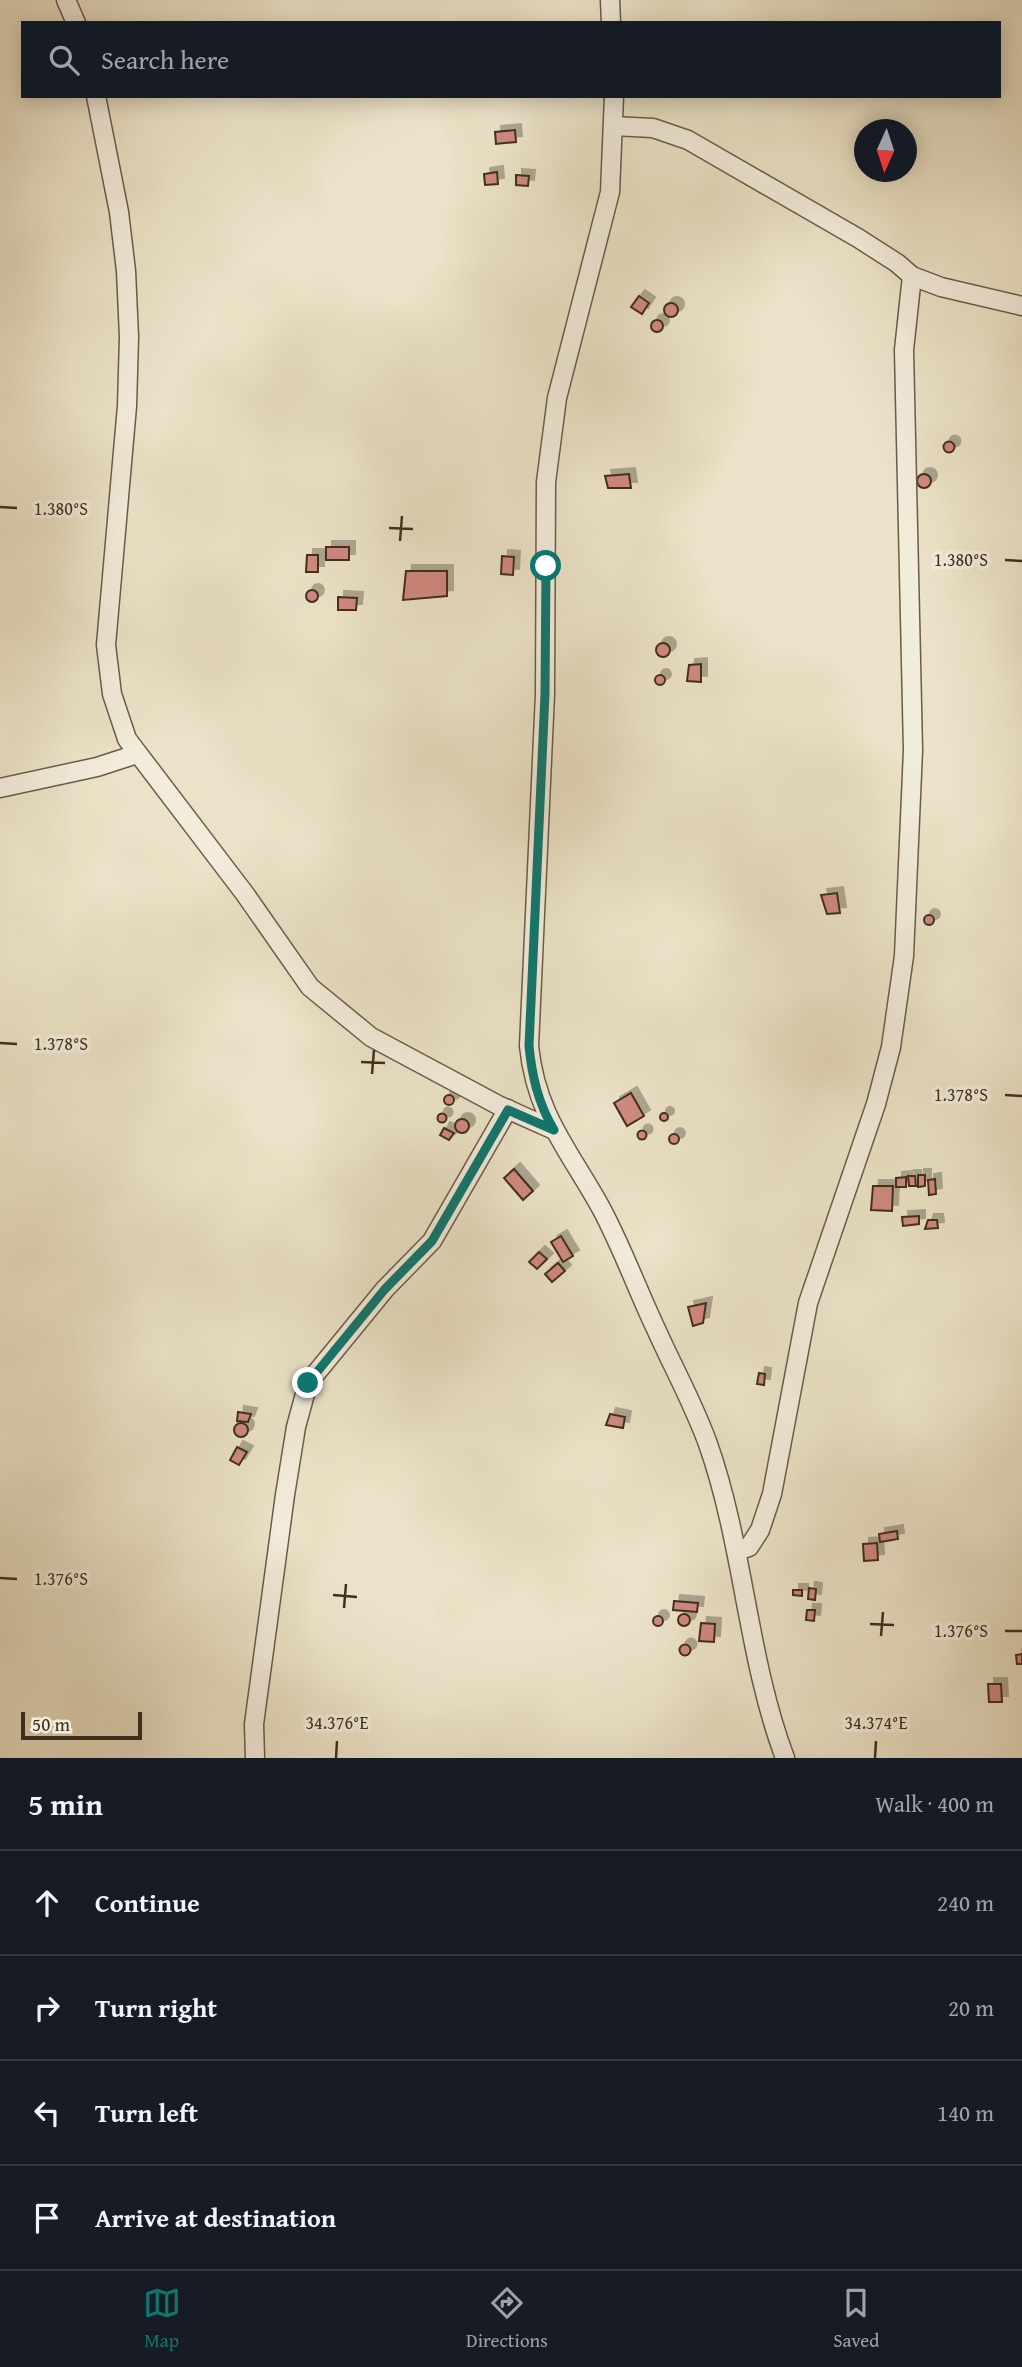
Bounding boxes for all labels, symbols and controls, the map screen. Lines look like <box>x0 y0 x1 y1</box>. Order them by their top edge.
search box <box>21 21 1001 98</box>
text: Search here <box>101 40 229 79</box>
icon: search <box>45 41 83 79</box>
north arrow <box>854 119 917 182</box>
text: 1.380°S <box>34 495 88 522</box>
text: 1.380°S <box>934 546 988 573</box>
route start <box>530 550 561 581</box>
text: 1.378°S <box>34 1030 88 1057</box>
text: 1.378°S <box>934 1081 988 1108</box>
route end <box>292 1367 323 1398</box>
text: 1.376°S <box>34 1565 88 1592</box>
text: 1.376°S <box>934 1617 988 1644</box>
scale bar <box>21 1709 142 1741</box>
text: 34.376°E <box>305 1709 369 1736</box>
text: 34.374°E <box>844 1709 908 1736</box>
text: 50 m <box>32 1710 70 1738</box>
text: 5 min <box>28 1782 103 1826</box>
text: Walk · 400 m <box>875 1787 994 1820</box>
text: Continue <box>95 1883 200 1922</box>
icon: ahead <box>28 1884 66 1922</box>
text: 240 m <box>937 1886 994 1919</box>
text: Turn right <box>95 1988 217 2027</box>
icon: right <box>28 1989 66 2027</box>
text: 20 m <box>948 1991 994 2024</box>
text: Turn left <box>95 2093 198 2132</box>
icon: left <box>28 2094 66 2132</box>
text: 140 m <box>937 2096 994 2129</box>
text: Arrive at destination <box>95 2198 336 2237</box>
icon: arrive <box>28 2199 66 2237</box>
tab: Map <box>143 2284 181 2354</box>
tab: Directions <box>466 2284 548 2354</box>
tab: Saved <box>833 2284 879 2354</box>

